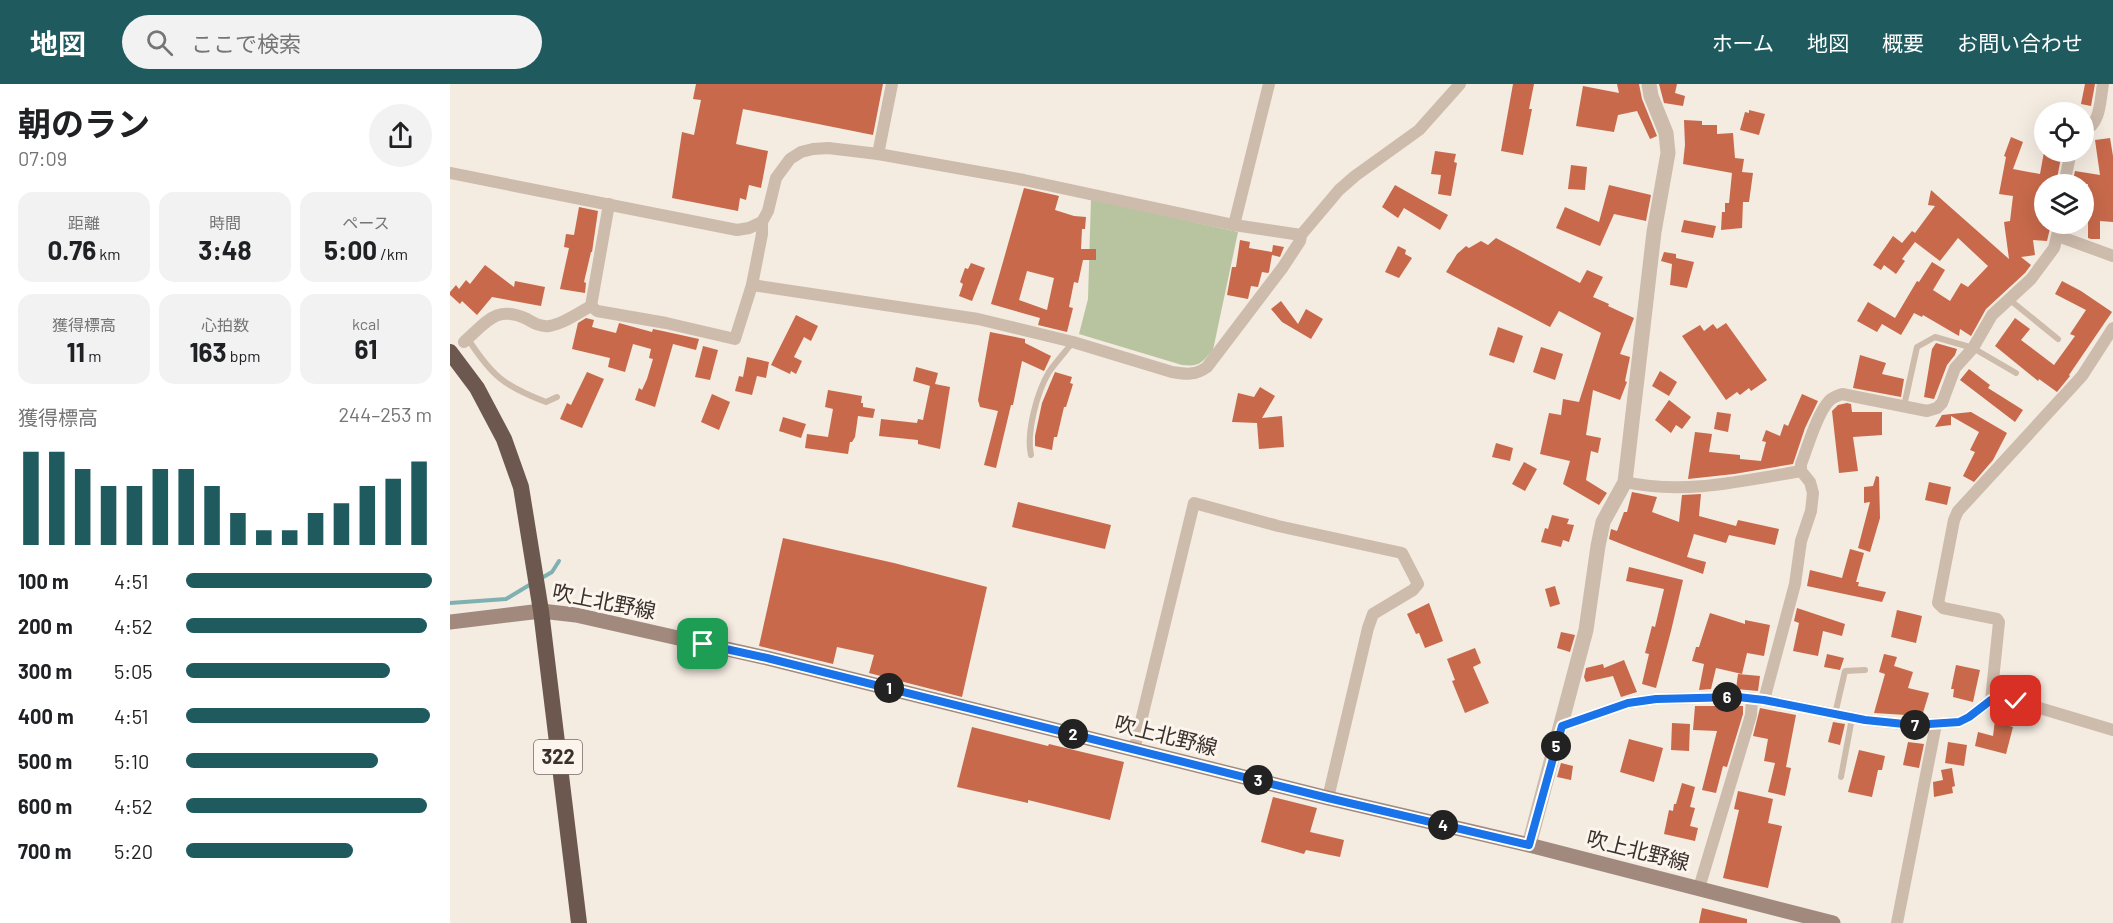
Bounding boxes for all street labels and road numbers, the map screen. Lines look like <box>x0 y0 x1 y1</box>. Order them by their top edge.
street label: 吹上北野線 <box>550 578 658 623</box>
street label: 吹上北野線 <box>1112 710 1220 759</box>
road number: 322 <box>534 740 582 774</box>
street label: 吹上北野線 <box>1584 825 1692 874</box>

